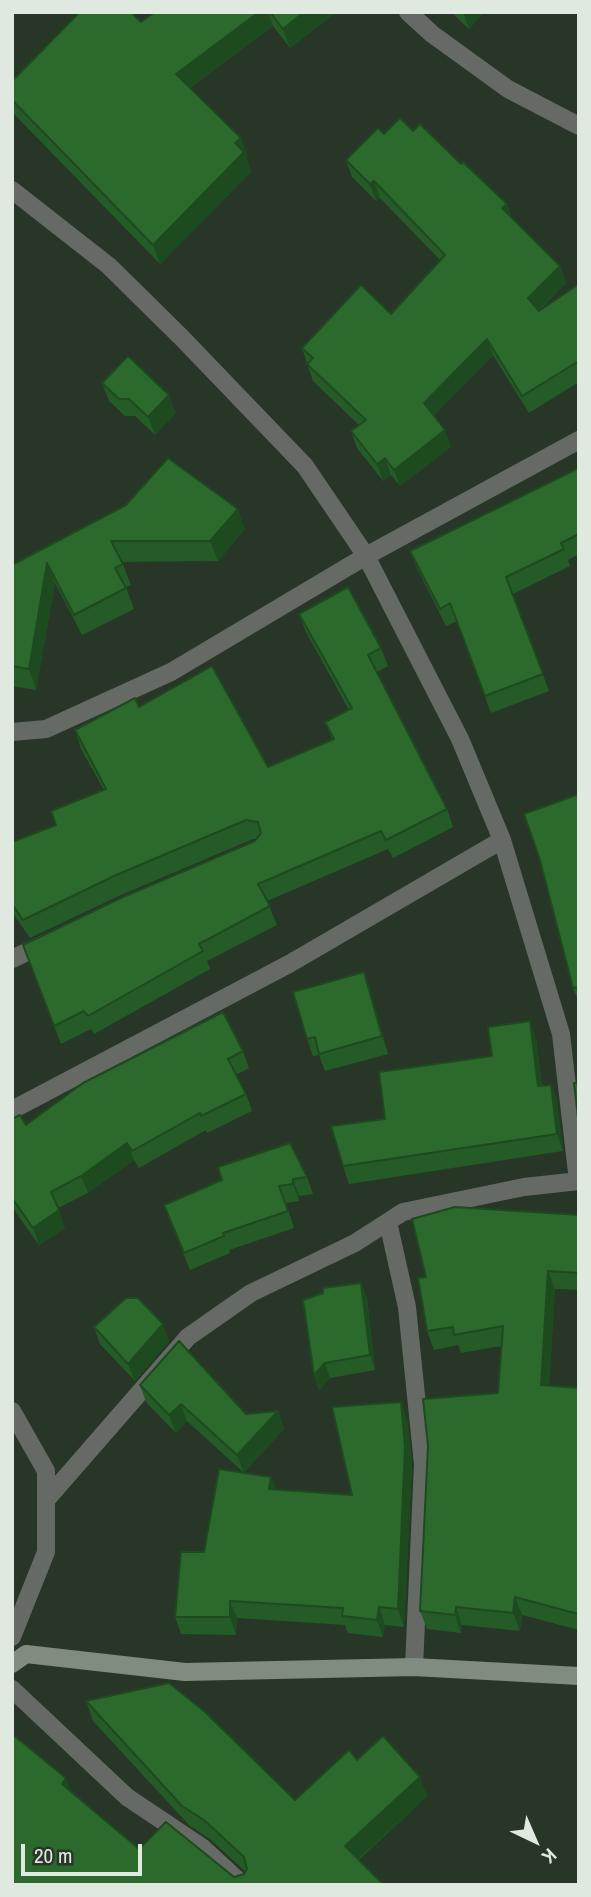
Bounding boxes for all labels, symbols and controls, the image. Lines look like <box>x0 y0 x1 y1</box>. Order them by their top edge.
north arrow <box>500 1806 570 1876</box>
scale bar <box>24 1830 145 1874</box>
text: 20 m <box>34 1841 72 1870</box>
text: K <box>537 1843 563 1869</box>

